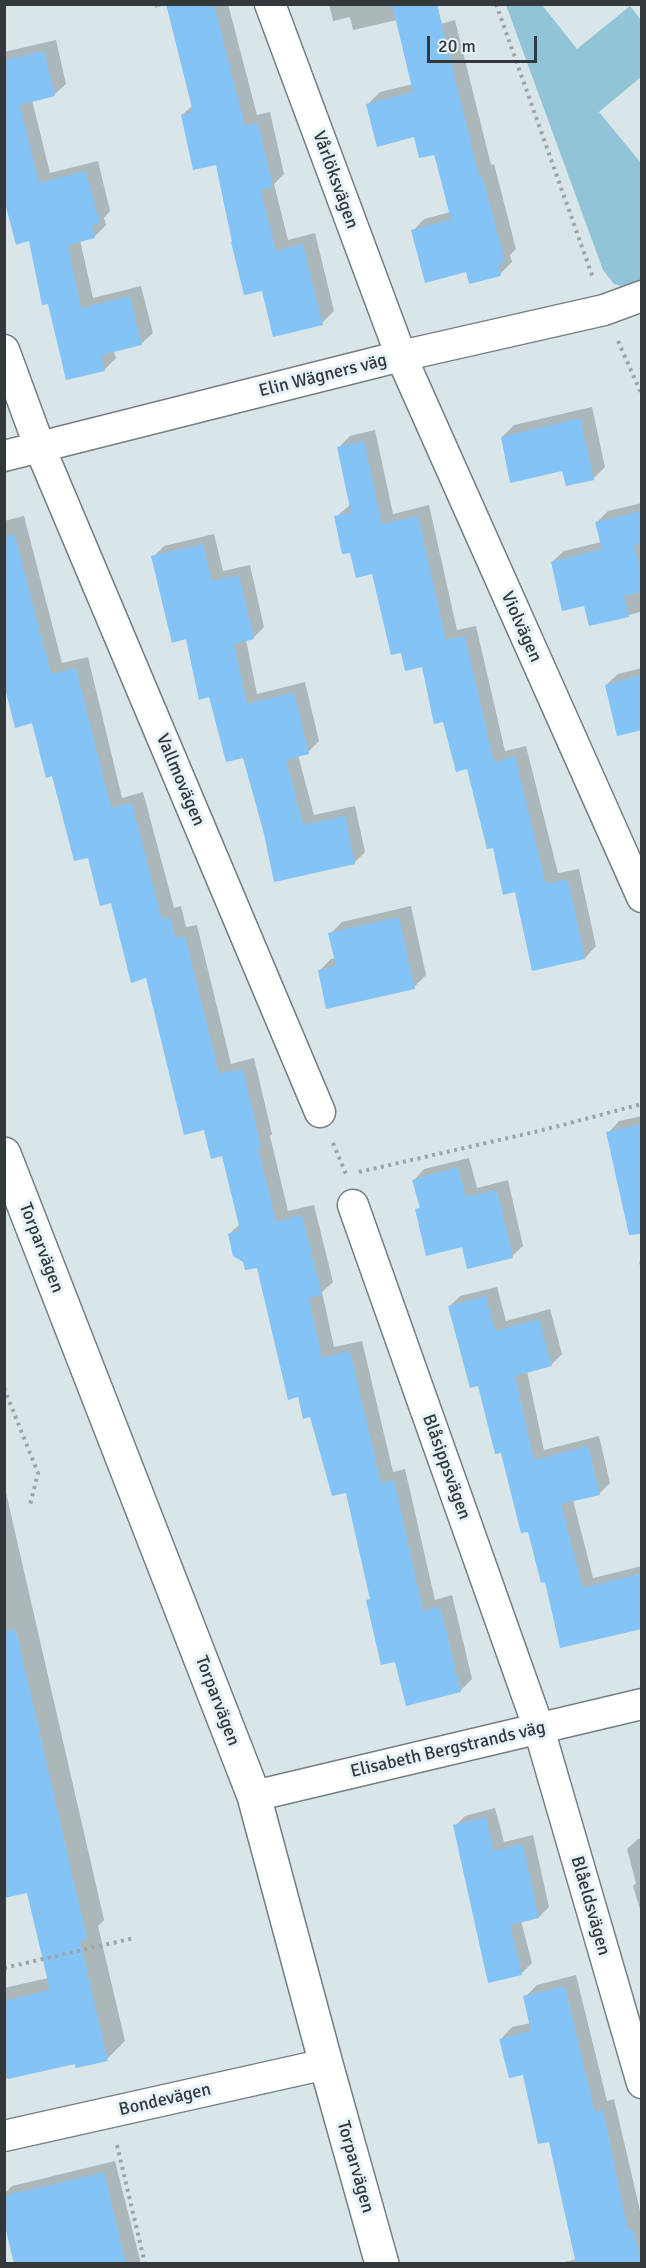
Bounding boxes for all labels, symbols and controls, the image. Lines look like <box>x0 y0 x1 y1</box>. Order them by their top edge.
scale bar <box>430 24 540 62</box>
text: 20 m <box>438 35 476 57</box>
street label: Vårlöksvägen <box>307 128 363 232</box>
street label: Elin Wägners väg <box>257 350 389 402</box>
street label: Violvägen <box>496 588 546 666</box>
street label: Vallmovägen <box>151 731 209 829</box>
street label: Torparvägen <box>14 1200 68 1296</box>
street label: Blåsippsvägen <box>417 1411 475 1523</box>
street label: Torparvägen <box>190 1653 244 1749</box>
street label: Elisabeth Bergstrands väg <box>348 1717 548 1783</box>
street label: Blåeldsvägen <box>566 1854 614 1958</box>
street label: Bondevägen <box>117 2079 213 2121</box>
street label: Torparvägen <box>332 2119 378 2215</box>

